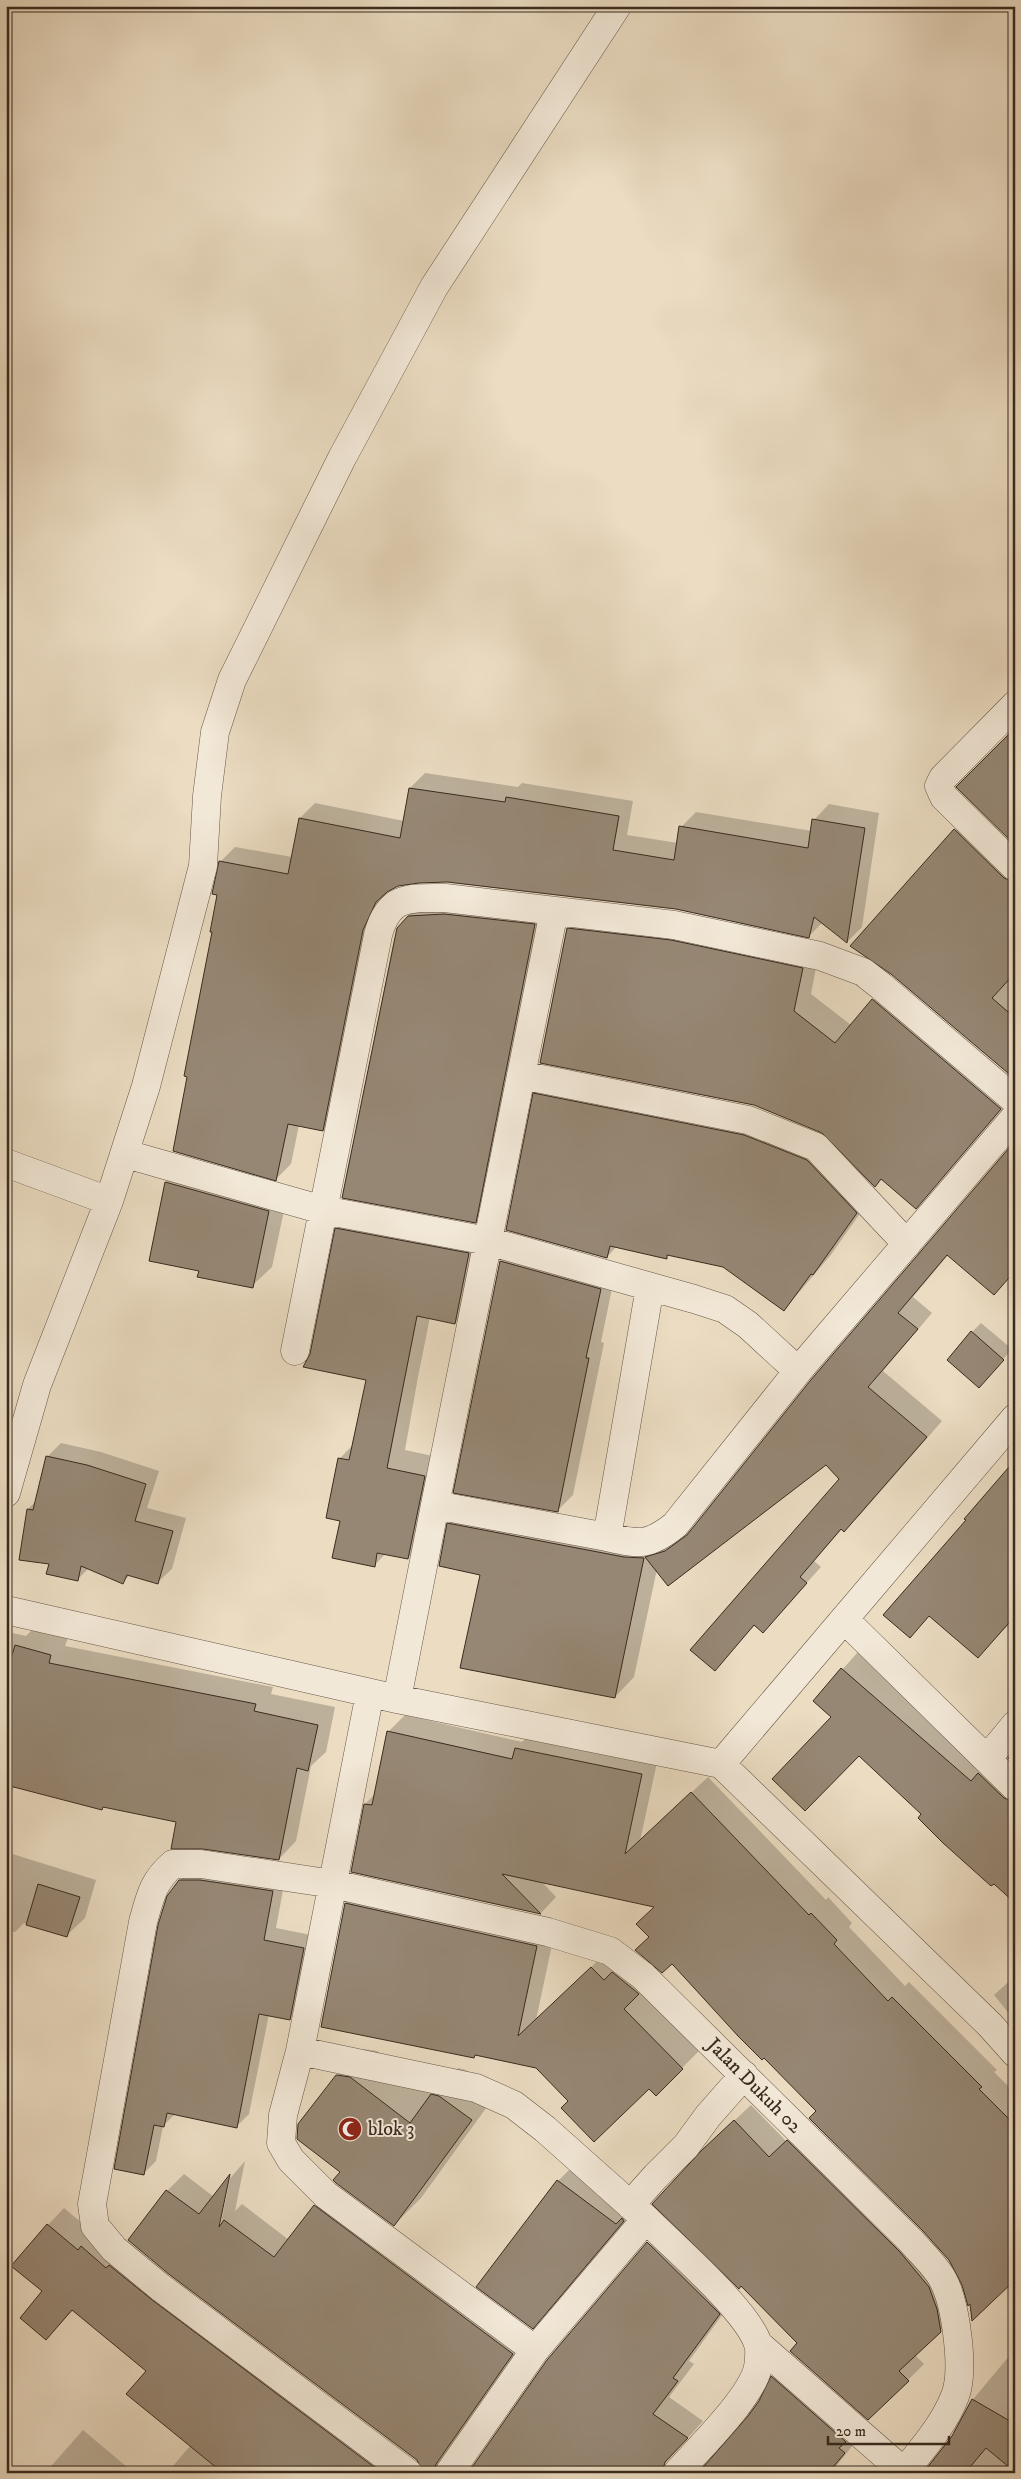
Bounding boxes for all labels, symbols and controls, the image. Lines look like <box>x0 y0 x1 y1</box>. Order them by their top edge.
street label: Jalan Dukuh 02 <box>700 2032 807 2139</box>
mosque icon: blok 3 <box>337 2116 363 2142</box>
place label: blok 3 <box>368 2117 415 2142</box>
scale bar <box>828 2414 950 2446</box>
text: 20 m <box>836 2422 866 2441</box>

